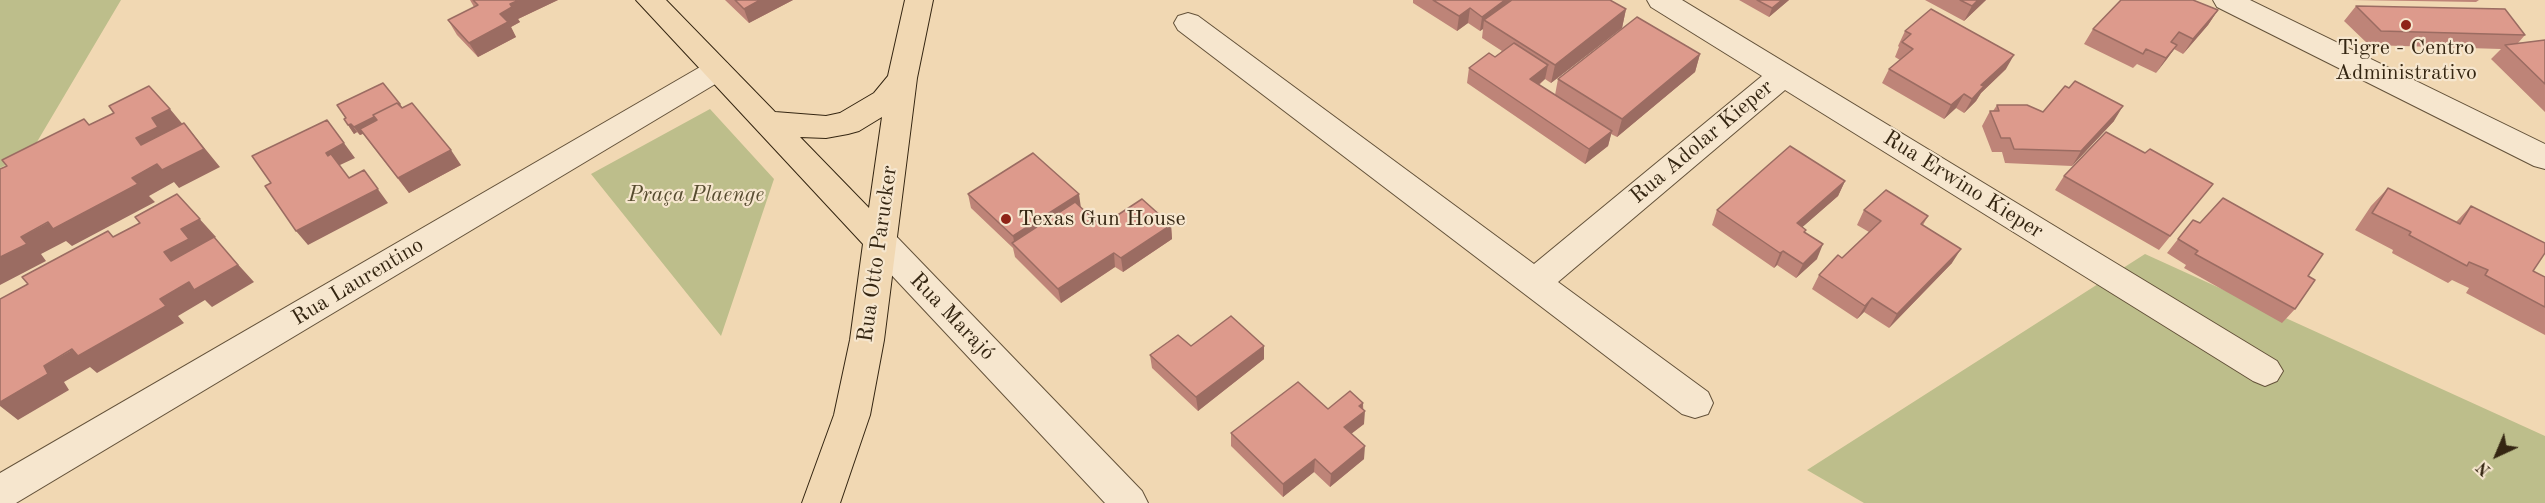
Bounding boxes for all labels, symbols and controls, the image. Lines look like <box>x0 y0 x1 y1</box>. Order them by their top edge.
marker: Tigre - Centro Administrativo <box>2399 18 2413 32</box>
place label: Tigre - Centro Administrativo <box>2335 35 2477 86</box>
street label: Rua Adolar Kieper <box>1625 74 1779 210</box>
street label: Rua Erwino Kieper <box>1878 125 2048 245</box>
street label: Rua Otto Parucker <box>853 164 903 344</box>
park label: Praça Plaenge <box>628 182 764 208</box>
place label: Texas Gun House <box>1018 206 1186 232</box>
marker: Texas Gun House <box>999 212 1013 226</box>
street label: Rua Laurentino <box>287 232 429 332</box>
street label: Rua Marajó <box>904 268 1000 366</box>
north arrow <box>2467 425 2527 485</box>
text: N <box>2475 458 2494 478</box>

